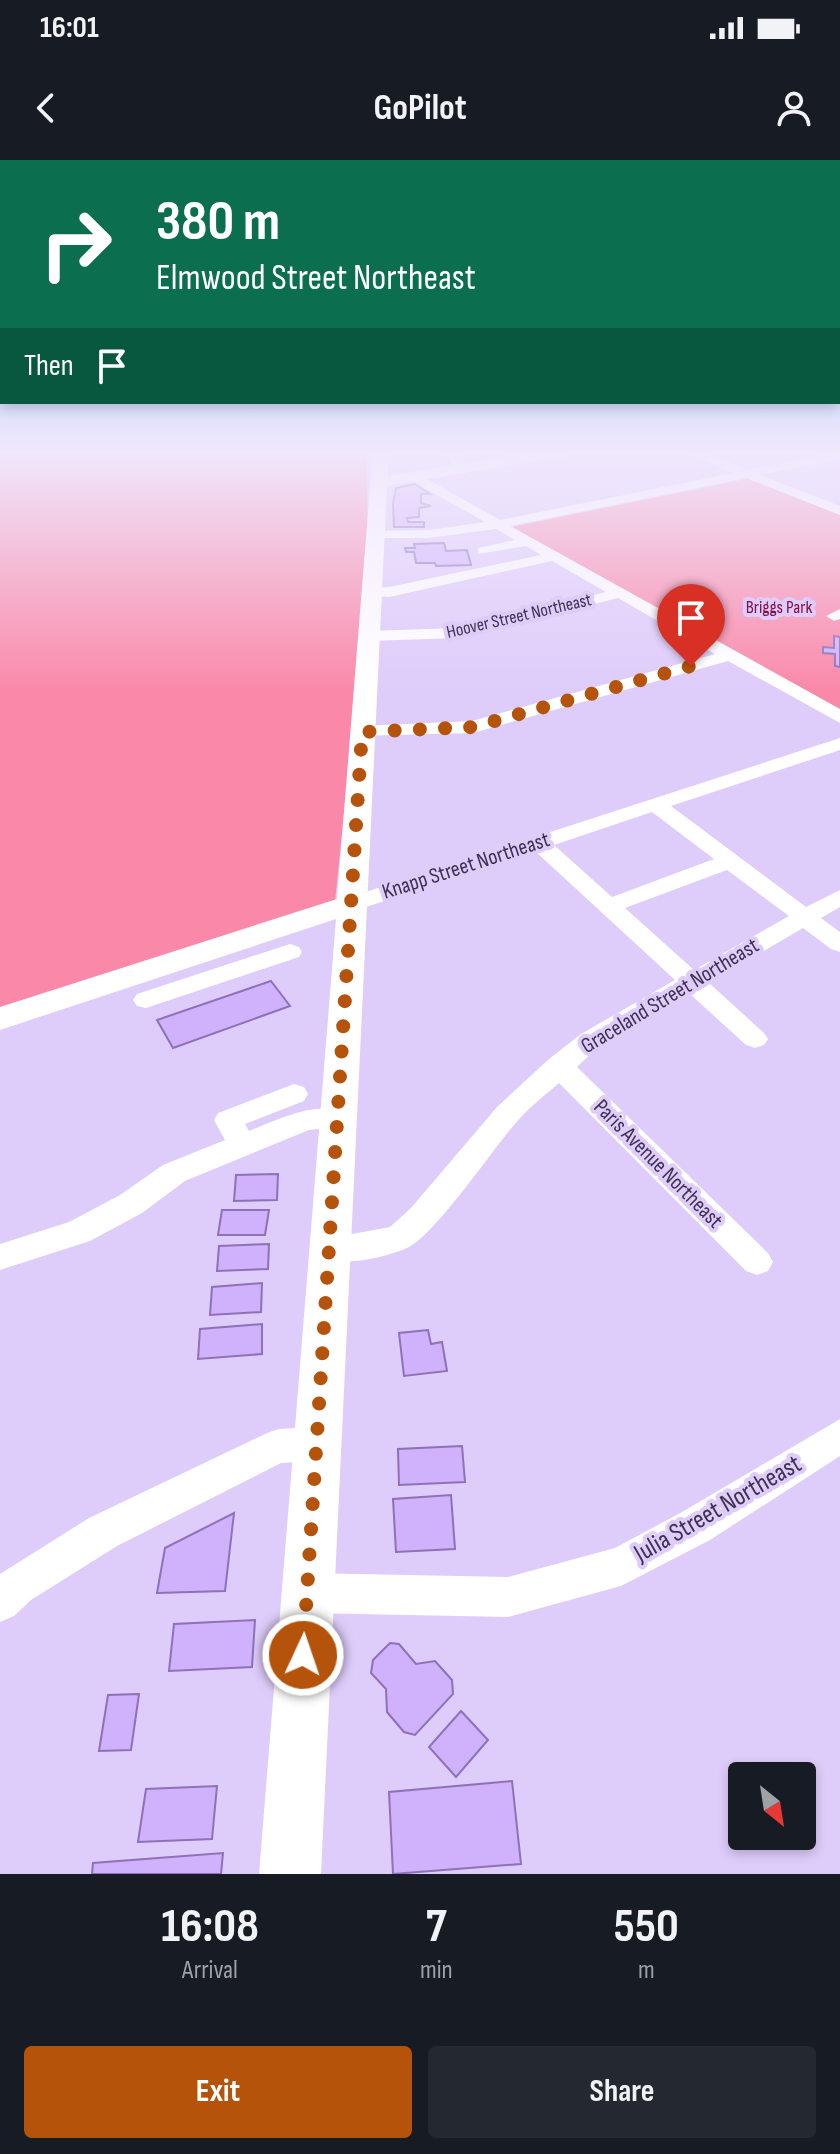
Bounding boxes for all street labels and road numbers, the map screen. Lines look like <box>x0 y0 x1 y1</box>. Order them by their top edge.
street label: Hoover Street Northeast <box>444 589 594 643</box>
street label: Knapp Street Northeast <box>379 826 553 906</box>
street label: Graceland Street Northeast <box>576 932 764 1060</box>
street label: Paris Avenue Northeast <box>588 1094 728 1234</box>
street label: Julia Street Northeast <box>628 1449 807 1570</box>

